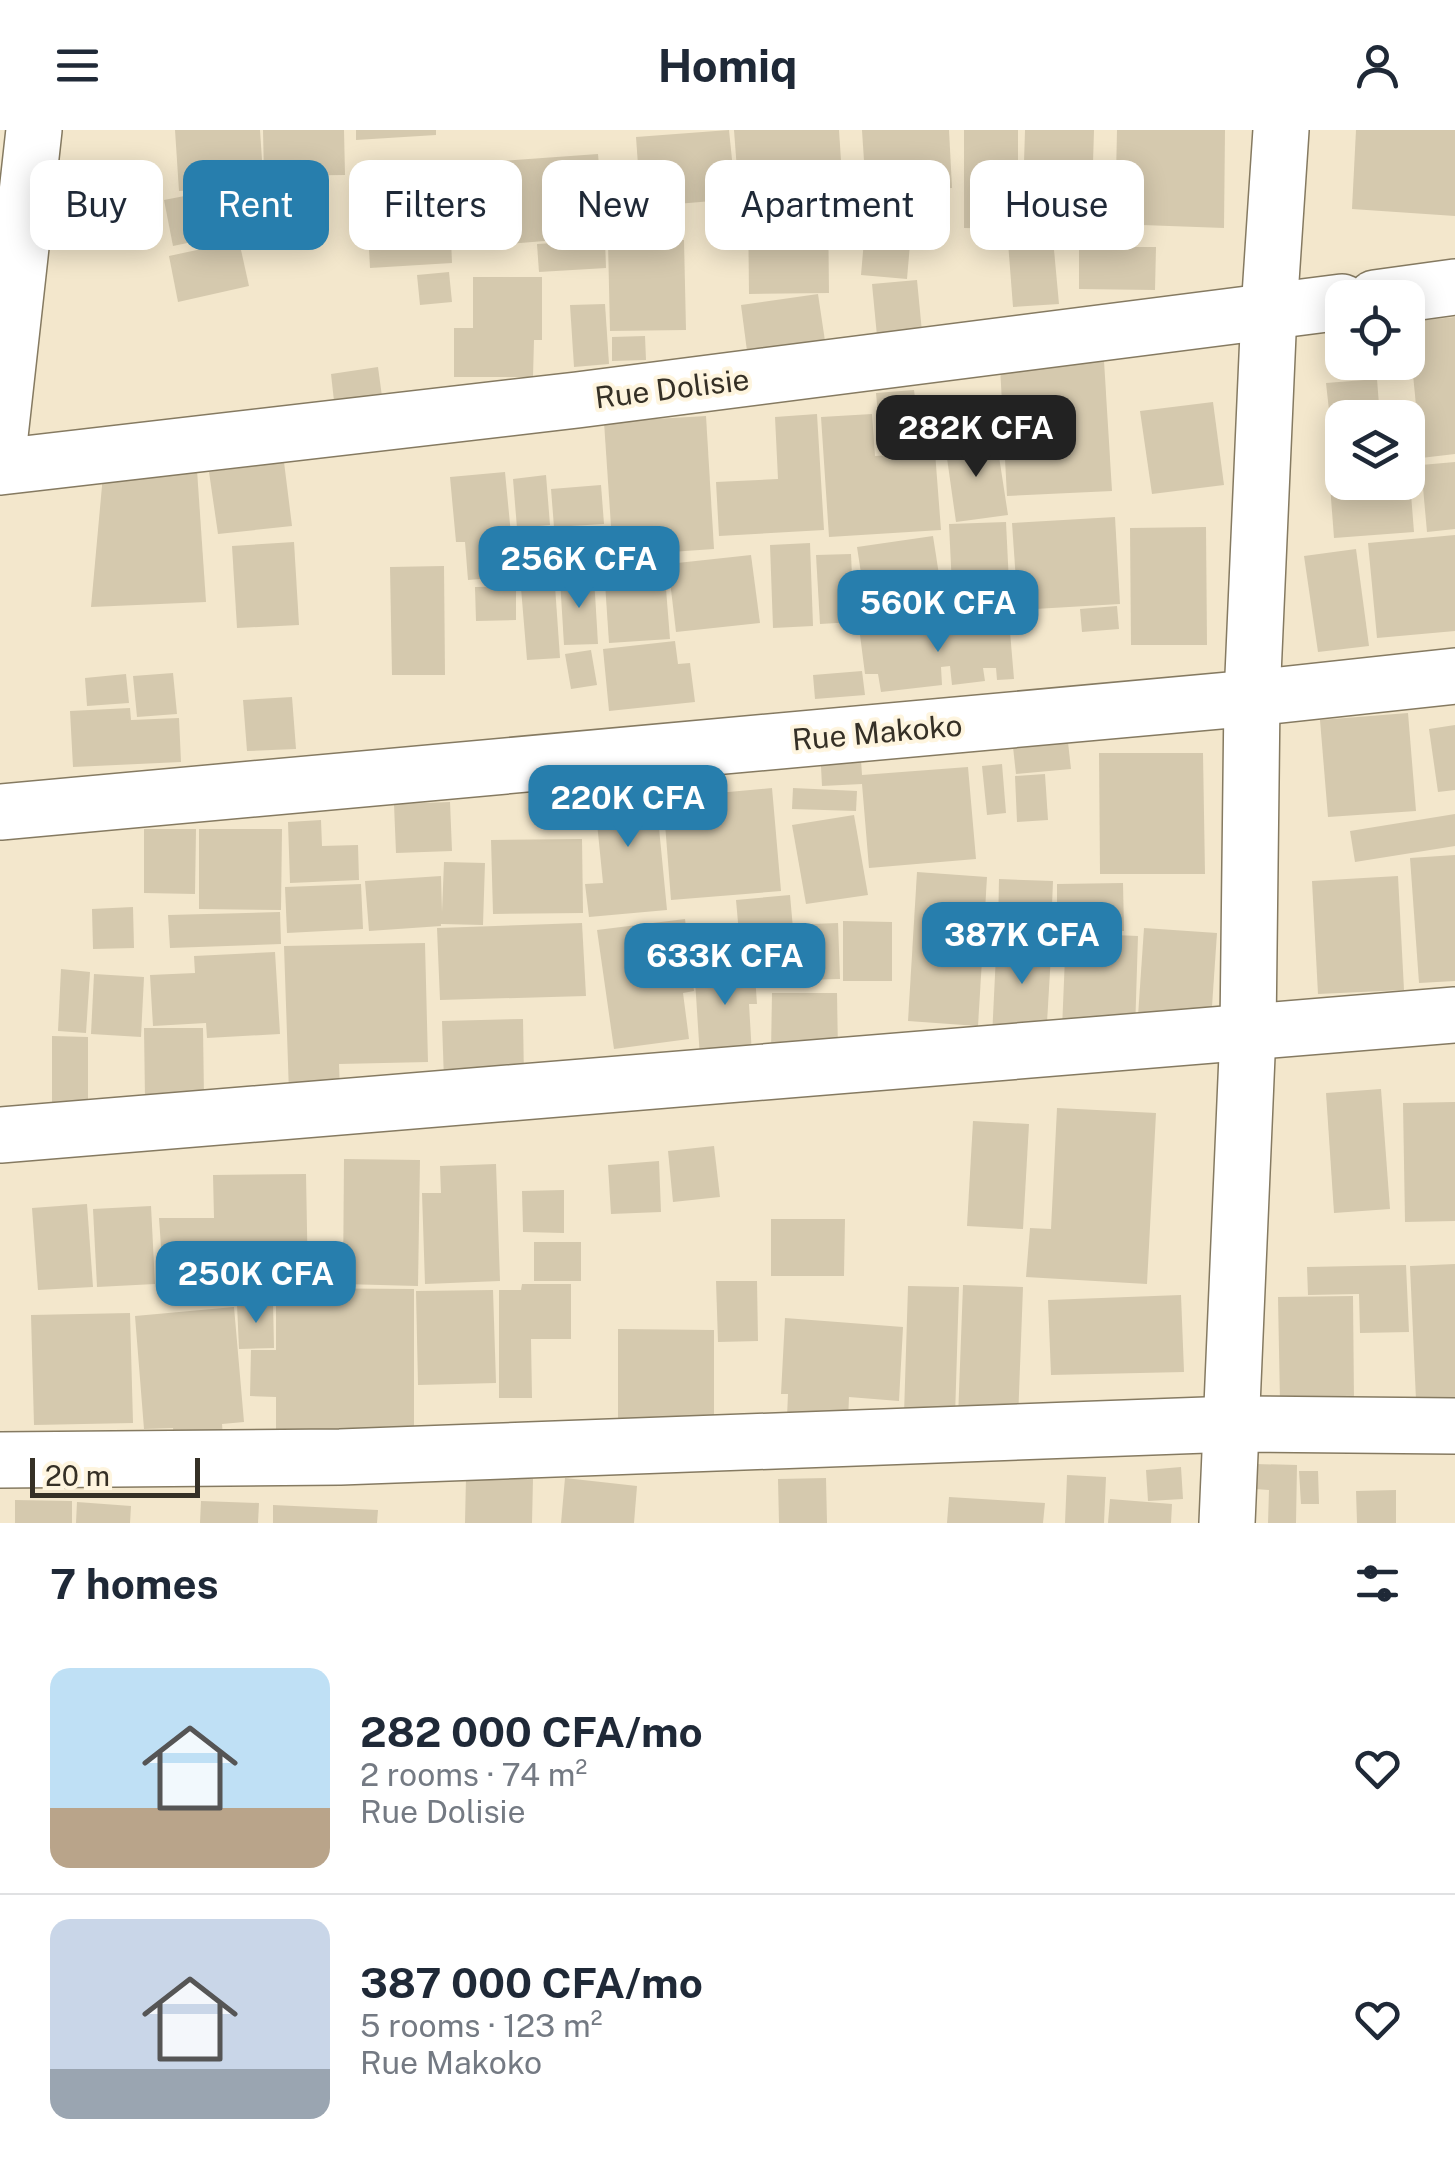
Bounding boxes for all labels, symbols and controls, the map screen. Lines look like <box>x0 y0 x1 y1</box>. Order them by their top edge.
icon: menu <box>50 38 105 93</box>
icon: person <box>1350 38 1405 93</box>
text: Homiq <box>658 39 797 92</box>
chip: Buy <box>30 160 163 250</box>
chip: Rent <box>183 160 329 250</box>
chip: Filters <box>349 160 522 250</box>
chip: New <box>542 160 685 250</box>
chip: Apartment <box>705 160 950 250</box>
chip: House <box>970 160 1144 250</box>
map controls <box>1325 280 1425 500</box>
button: locate <box>1325 280 1425 380</box>
street label: Rue Dolisie <box>593 361 751 415</box>
pin: 282K CFA <box>873 395 1079 480</box>
button: layers <box>1325 400 1425 500</box>
text: 282K CFA <box>898 409 1054 446</box>
pin: 256K CFA <box>476 526 682 611</box>
text: 256K CFA <box>501 540 657 577</box>
pin: 560K CFA <box>835 570 1041 655</box>
text: 560K CFA <box>859 584 1017 621</box>
street label: Rue Makoko <box>790 707 964 757</box>
pin: 220K CFA <box>525 765 731 850</box>
text: 220K CFA <box>550 779 706 816</box>
pin: 387K CFA <box>919 902 1125 987</box>
text: 387K CFA <box>944 916 1100 953</box>
pin: 633K CFA <box>622 923 828 1008</box>
text: 633K CFA <box>646 937 804 974</box>
pin: 250K CFA <box>153 1241 359 1326</box>
text: 250K CFA <box>178 1255 334 1292</box>
scale bar <box>30 1453 200 1498</box>
text: 20 m <box>45 1459 110 1492</box>
icon: filters <box>1350 1556 1405 1611</box>
text: 7 homes <box>50 1559 219 1608</box>
text: 282 000 CFA/mo <box>360 1707 703 1756</box>
icon: home <box>130 1708 250 1828</box>
icon: heart <box>1350 1741 1405 1796</box>
text: 2 rooms · 74 m² <box>360 1756 587 1793</box>
text: Rue Dolisie <box>360 1793 526 1830</box>
text: 387 000 CFA/mo <box>360 1958 703 2007</box>
icon: home <box>130 1959 250 2079</box>
icon: heart <box>1350 1992 1405 2047</box>
text: 5 rooms · 123 m² <box>360 2007 602 2044</box>
text: Rue Makoko <box>360 2044 542 2081</box>

